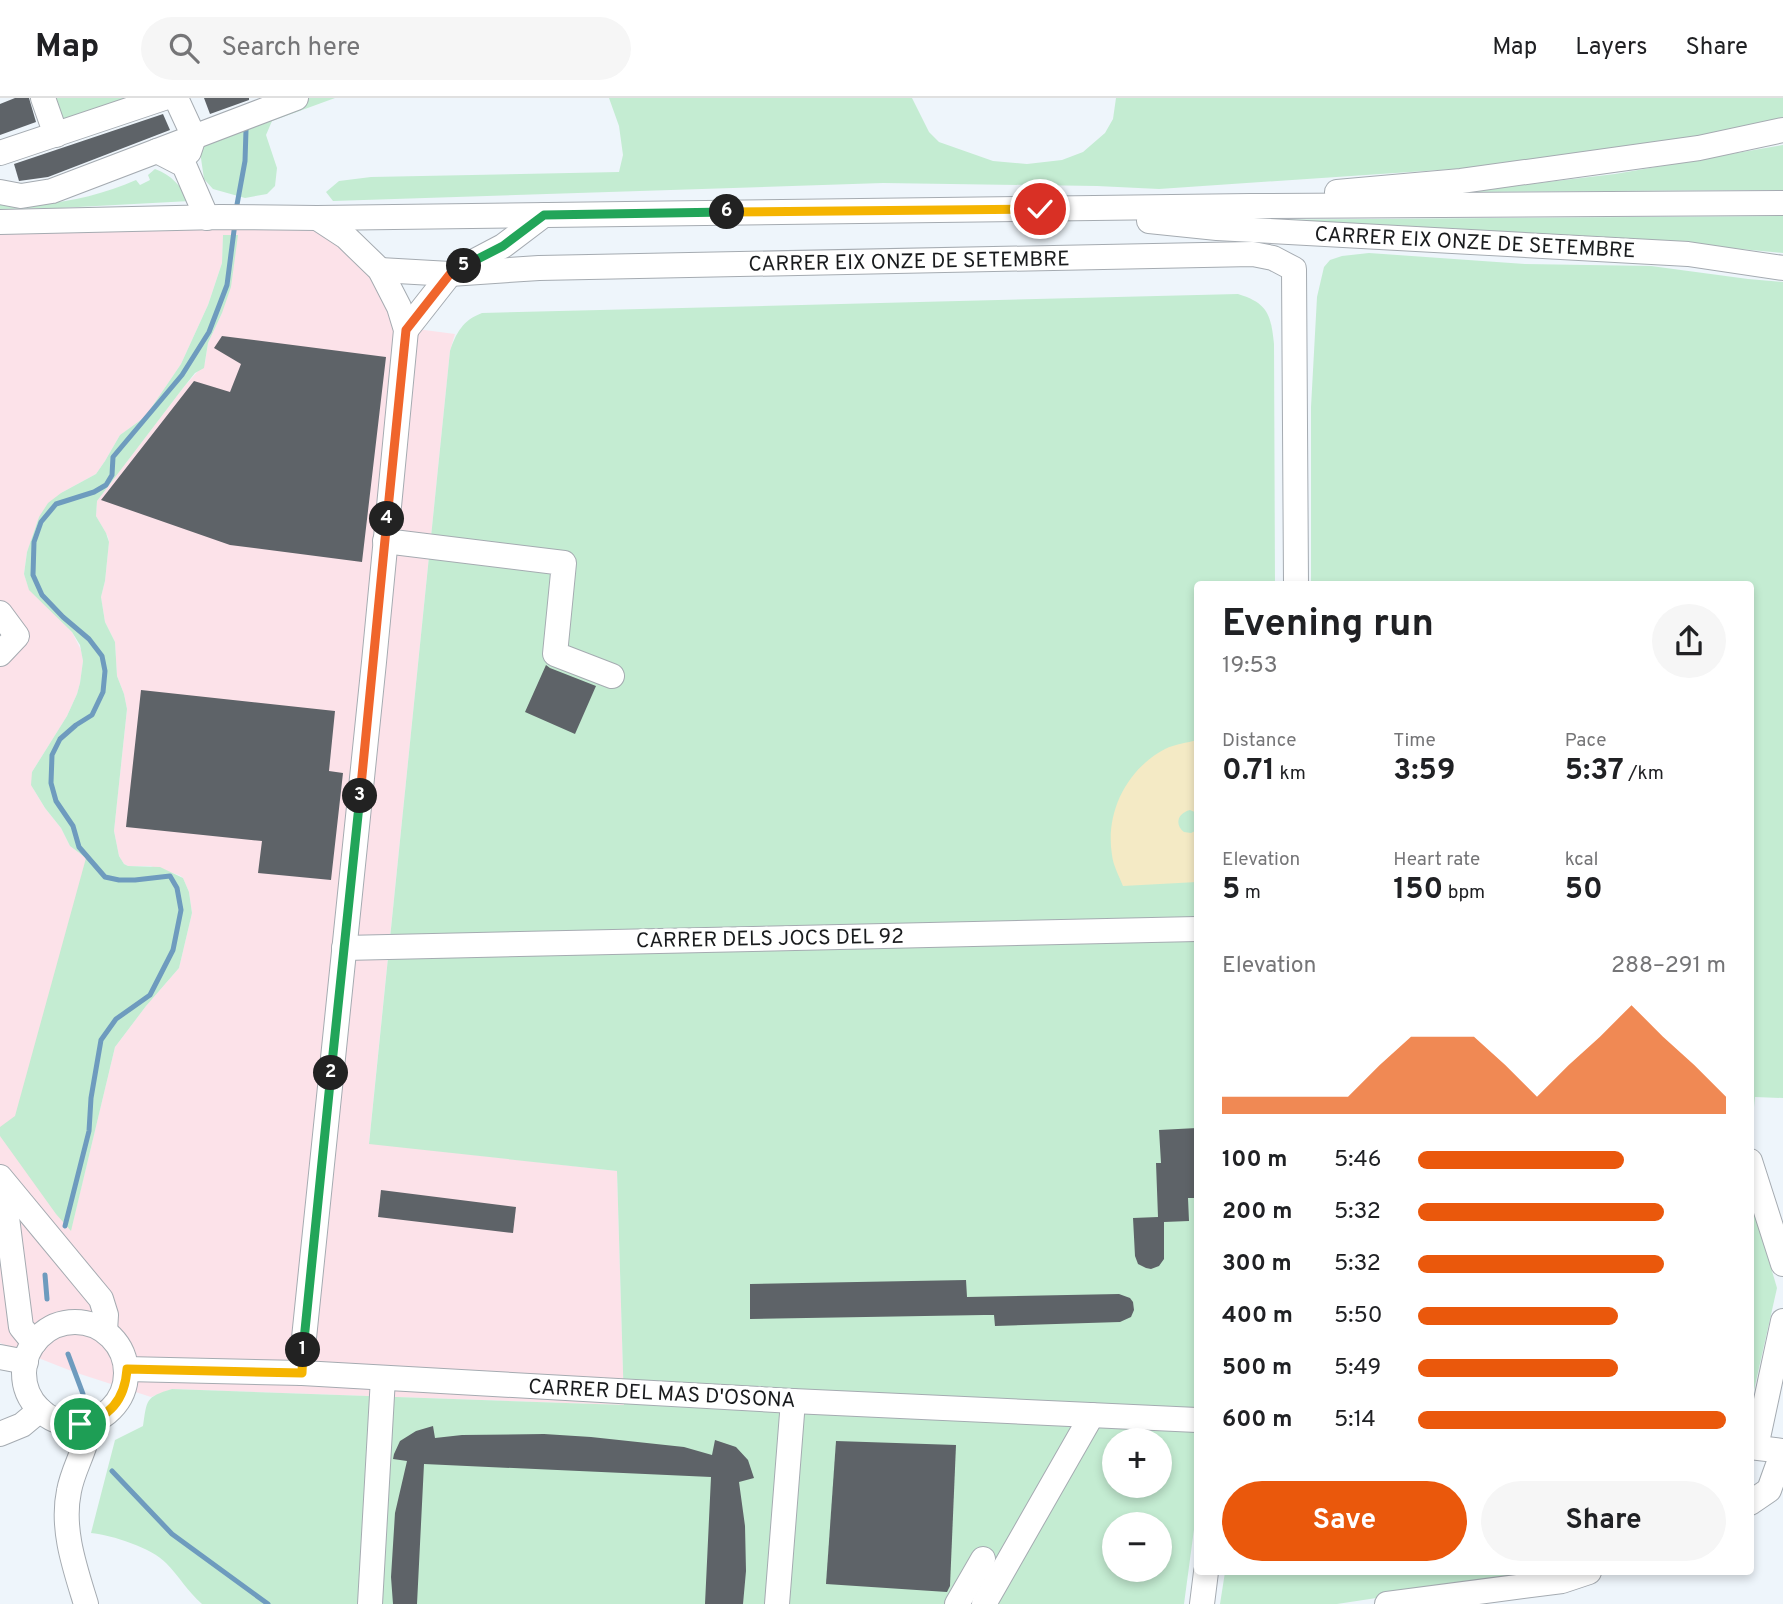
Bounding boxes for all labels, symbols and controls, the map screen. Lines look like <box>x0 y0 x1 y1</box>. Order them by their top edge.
search box <box>141 17 631 80</box>
text: Map <box>35 27 99 69</box>
icon: search <box>165 29 203 67</box>
text: Search here <box>221 32 360 65</box>
text: Map <box>1492 33 1537 63</box>
text: Layers <box>1575 33 1647 63</box>
text: Share <box>1685 33 1748 63</box>
pin <box>1010 179 1070 239</box>
icon: check <box>1021 190 1059 228</box>
pin: 6 <box>710 194 744 230</box>
text: 6 <box>721 199 732 223</box>
street label: CARRER EIX ONZE DE SETEMBRE <box>1314 222 1636 265</box>
street label: CARRER EIX ONZE DE SETEMBRE <box>748 246 1070 279</box>
pin: 5 <box>447 248 482 284</box>
text: 5 <box>458 253 469 277</box>
pin: 4 <box>370 502 404 536</box>
text: 4 <box>380 506 393 530</box>
text: Evening run <box>1222 601 1434 650</box>
button: share <box>1652 604 1726 678</box>
text: 19:53 <box>1222 652 1278 681</box>
text: Distance <box>1222 729 1297 753</box>
text: Time <box>1393 729 1436 753</box>
text: Pace <box>1565 729 1606 753</box>
text: 0.71 <box>1222 753 1275 790</box>
text: 3:59 <box>1393 753 1455 790</box>
text: 5:37 <box>1565 753 1624 790</box>
text: km <box>1275 762 1306 786</box>
text: /km <box>1624 762 1664 786</box>
pin: 3 <box>342 778 378 814</box>
text: 3 <box>354 783 365 807</box>
text: Elevation <box>1222 848 1300 872</box>
text: Heart rate <box>1393 848 1480 872</box>
text: kcal <box>1565 848 1598 872</box>
text: 5 <box>1222 872 1240 909</box>
text: 150 <box>1393 872 1443 909</box>
text: 50 <box>1565 872 1603 909</box>
text: m <box>1240 881 1261 905</box>
text: bpm <box>1443 881 1485 905</box>
street label: CARRER DELS JOCS DEL 92 <box>636 924 904 955</box>
text: Elevation <box>1222 952 1317 981</box>
text: 288–291 m <box>1611 952 1726 981</box>
pin: 2 <box>314 1056 348 1090</box>
text: 2 <box>325 1060 336 1084</box>
text: 100 m <box>1222 1146 1287 1175</box>
text: 5:46 <box>1334 1146 1381 1175</box>
text: 200 m <box>1222 1198 1292 1227</box>
text: 5:32 <box>1334 1198 1381 1227</box>
text: 300 m <box>1222 1250 1292 1279</box>
text: 5:32 <box>1334 1250 1381 1279</box>
text: 400 m <box>1222 1302 1293 1331</box>
text: 5:50 <box>1334 1302 1382 1331</box>
pin: 1 <box>286 1332 320 1368</box>
text: 1 <box>299 1337 306 1361</box>
text: 500 m <box>1222 1354 1292 1383</box>
text: 5:49 <box>1334 1354 1381 1383</box>
street label: CARRER DEL MAS D'OSONA <box>528 1374 796 1415</box>
pin <box>50 1394 110 1454</box>
icon: arrive <box>61 1405 99 1443</box>
text: 600 m <box>1222 1406 1292 1435</box>
text: 5:14 <box>1334 1406 1376 1435</box>
map controls <box>1102 1428 1172 1582</box>
button: + <box>1102 1428 1172 1498</box>
button: Save <box>1222 1481 1467 1561</box>
button: Share <box>1481 1481 1726 1561</box>
button: − <box>1102 1512 1172 1582</box>

